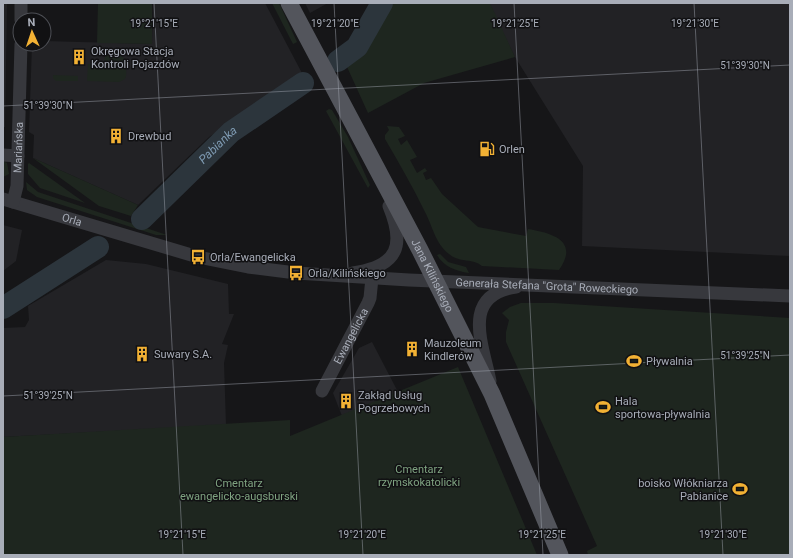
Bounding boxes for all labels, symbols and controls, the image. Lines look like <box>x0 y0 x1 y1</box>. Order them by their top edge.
north arrow <box>12 12 52 52</box>
text: N <box>27 16 36 29</box>
text: 19°21'15"E <box>130 18 178 29</box>
text: 19°21'20"E <box>311 18 359 29</box>
text: 19°21'25"E <box>491 18 539 29</box>
text: 19°21'30"E <box>671 18 719 29</box>
place label: Okręgowa Stacja Kontroli Pojazdów <box>91 45 180 71</box>
building icon: Okręgowa Stacja Kontroli Pojazdów <box>70 48 88 66</box>
text: 51°39'30"N <box>720 60 770 71</box>
text: 51°39'30"N <box>23 100 73 111</box>
street label: Mariańska <box>11 122 25 173</box>
water label: Pabianka <box>196 123 240 167</box>
building icon: Drewbud <box>107 127 125 145</box>
place label: Drewbud <box>128 130 171 143</box>
fuel station icon: Orlen <box>478 140 496 158</box>
place label: Orlen <box>499 143 525 156</box>
street label: Orla <box>61 210 83 229</box>
street label: Jana Kilińskiego <box>409 237 456 314</box>
bus stop icon: Orla/Ewangelicka <box>189 248 207 266</box>
place label: Orla/Ewangelicka <box>210 251 296 264</box>
bus stop icon: Orla/Kilińskiego <box>287 264 305 282</box>
place label: Orla/Kilińskiego <box>308 267 386 280</box>
street label: Generała Stefana "Grota" Roweckiego <box>455 275 639 296</box>
street label: Ewangelicka <box>331 306 371 366</box>
place label: Mauzoleum Kindlerów <box>424 337 482 363</box>
building icon: Mauzoleum Kindlerów <box>403 340 421 358</box>
building icon: Suwary S.A. <box>133 345 151 363</box>
place label: Suwary S.A. <box>154 348 212 361</box>
text: 51°39'25"N <box>720 350 770 361</box>
sports icon: Pływalnia <box>625 352 643 370</box>
place label: Pływalnia <box>646 355 693 368</box>
place label: Zakłąd Usług Pogrzebowych <box>358 389 430 415</box>
text: 51°39'25"N <box>23 390 73 401</box>
building icon: Zakłąd Usług Pogrzebowych <box>337 392 355 410</box>
place label: Hala sportowa-pływalnia <box>615 395 710 421</box>
sports icon: Hala sportowa-pływalnia <box>594 398 612 416</box>
park label: Cmentarz rzymskokatolicki <box>378 463 460 489</box>
park label: Cmentarz ewangelicko-augsburski <box>180 477 298 503</box>
place label: boisko Włókniarza Pabianice <box>638 477 728 503</box>
sports icon: boisko Włókniarza Pabianice <box>731 480 749 498</box>
text: 19°21'15"E <box>158 529 206 540</box>
text: 19°21'20"E <box>338 529 386 540</box>
text: 19°21'25"E <box>518 529 566 540</box>
text: 19°21'30"E <box>699 529 747 540</box>

